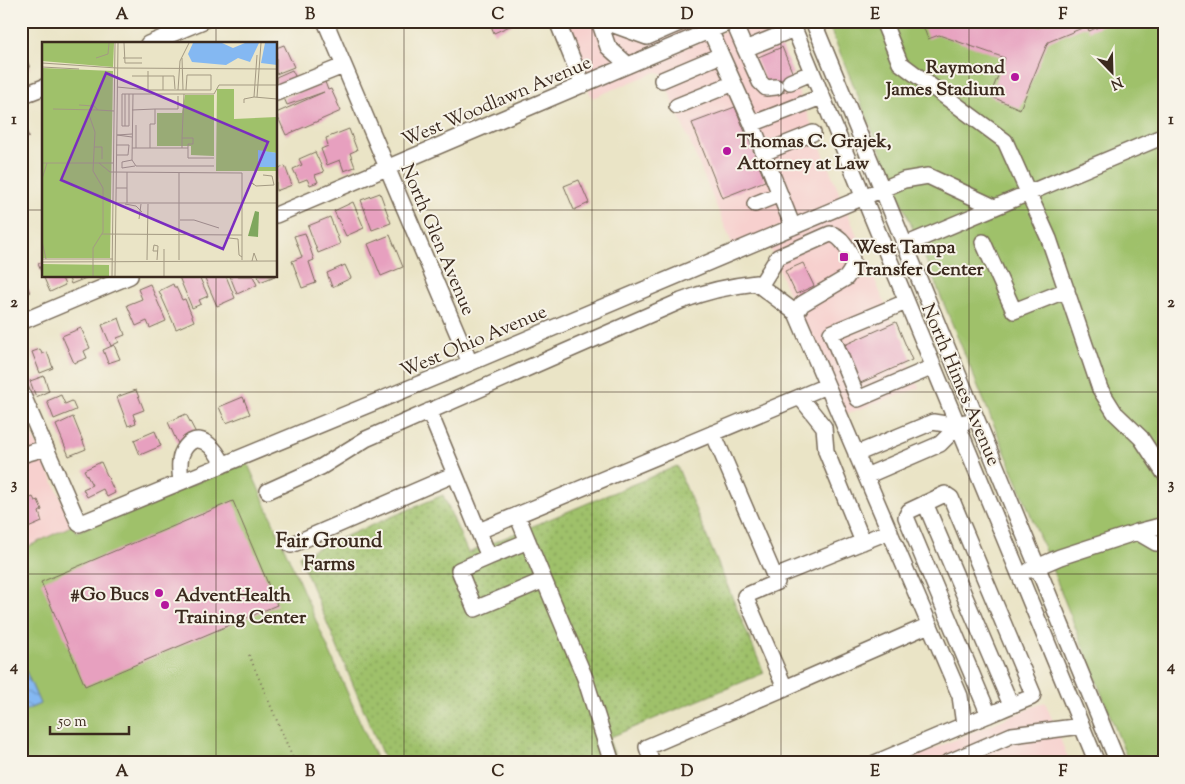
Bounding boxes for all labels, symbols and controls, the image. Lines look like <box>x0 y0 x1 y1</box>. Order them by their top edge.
text: A <box>116 4 129 27</box>
text: B <box>305 4 315 27</box>
text: C <box>492 4 505 27</box>
text: D <box>681 4 694 27</box>
text: E <box>870 4 880 27</box>
text: F <box>1059 4 1068 27</box>
inset map <box>42 42 278 278</box>
north arrow <box>1088 48 1138 98</box>
street label: West Woodlawn Avenue <box>398 50 596 155</box>
place label: Raymond James Stadium <box>884 55 1005 104</box>
marker: Raymond James Stadium <box>1009 71 1021 83</box>
text: N <box>1107 71 1125 94</box>
text: 1 <box>11 109 17 132</box>
text: 1 <box>1168 109 1174 132</box>
place label: Thomas C. Grajek, Attorney at Law <box>737 129 892 178</box>
marker: Thomas C. Grajek, Attorney at Law <box>721 145 733 157</box>
street label: North Glen Avenue <box>393 160 481 320</box>
place label: West Tampa Transfer Center <box>854 235 984 284</box>
marker: West Tampa Transfer Center <box>838 251 850 263</box>
text: 2 <box>10 292 18 315</box>
text: 2 <box>1167 292 1175 315</box>
street label: West Ohio Avenue <box>397 299 552 385</box>
street label: North Himes Avenue <box>913 300 1006 470</box>
text: 3 <box>11 474 18 497</box>
text: 3 <box>1168 474 1175 497</box>
district label: Fair Ground Farms <box>276 528 383 580</box>
place label: #Go Bucs <box>70 582 150 609</box>
place label: AdventHealth Training Center <box>175 583 307 632</box>
marker: #Go Bucs <box>153 587 165 599</box>
marker: AdventHealth Training Center <box>159 599 171 611</box>
text: 4 <box>9 656 18 679</box>
text: 4 <box>1166 656 1175 679</box>
scale bar <box>50 704 129 736</box>
text: 50 m <box>57 712 87 733</box>
text: A <box>116 761 129 784</box>
text: B <box>305 761 315 784</box>
text: C <box>492 761 505 784</box>
text: D <box>681 761 694 784</box>
text: E <box>870 761 880 784</box>
text: F <box>1059 761 1068 784</box>

